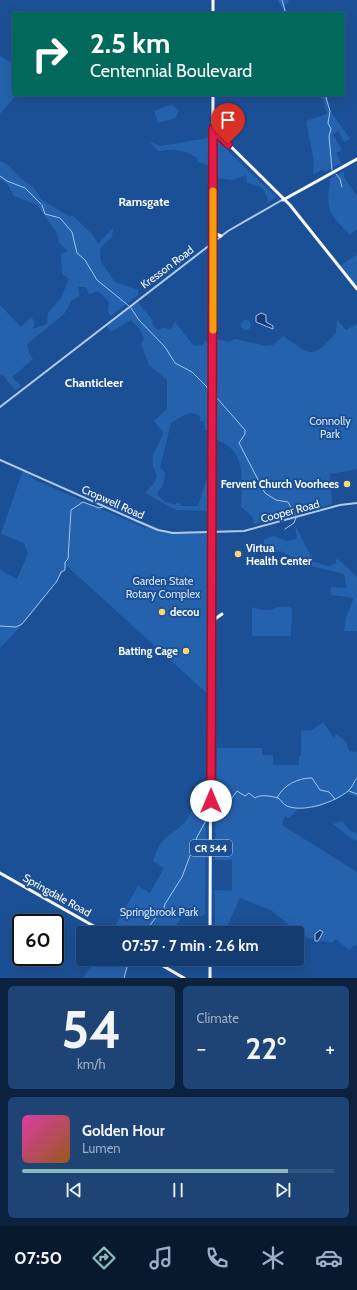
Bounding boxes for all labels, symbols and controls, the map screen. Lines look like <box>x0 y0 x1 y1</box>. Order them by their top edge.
text: 2.5 km <box>90 26 170 60</box>
icon: right <box>24 28 76 80</box>
text: Centennial Boulevard <box>90 60 252 82</box>
pin <box>211 103 245 144</box>
icon: arrive <box>217 109 239 131</box>
district label: Ramsgate <box>118 194 170 209</box>
street label: Kresson Road <box>138 242 196 292</box>
district label: Chanticleer <box>65 375 123 390</box>
park label: Connolly Park <box>309 414 351 441</box>
place label: Fervent Church Voorhees <box>221 477 339 491</box>
marker: Fervent Church Voorhees <box>342 479 352 489</box>
street label: Cropwell Road <box>79 482 147 522</box>
street label: Cooper Road <box>259 496 321 526</box>
place label: Virtua Health Center <box>246 541 312 568</box>
marker: Virtua Health Center <box>233 549 243 559</box>
park label: Garden State Rotary Complex <box>126 574 201 601</box>
place label: decou <box>170 605 199 619</box>
marker: decou <box>157 607 167 617</box>
place label: Batting Cage <box>118 644 178 658</box>
marker: Batting Cage <box>181 646 191 656</box>
position arrow <box>190 780 232 822</box>
road number: CR 544 <box>190 840 232 856</box>
street label: Springdale Road <box>20 870 94 920</box>
park label: Springbrook Park <box>120 905 198 919</box>
speed limit sign: 60 <box>12 914 64 966</box>
text: 07:57 · 7 min · 2.6 km <box>121 937 259 955</box>
text: 54 <box>61 998 121 1061</box>
text: Climate <box>197 1010 239 1026</box>
text: 22° <box>246 1030 286 1067</box>
text: − <box>197 1035 206 1062</box>
text: + <box>325 1035 335 1062</box>
text: km/h <box>77 1056 105 1072</box>
text: Golden Hour <box>82 1122 165 1140</box>
text: Lumen <box>82 1140 121 1156</box>
icon: previous <box>63 1179 85 1201</box>
icon: pause <box>167 1179 189 1201</box>
icon: next <box>272 1179 294 1201</box>
icon: directions <box>90 1244 118 1272</box>
icon: music <box>147 1244 175 1272</box>
icon: phone <box>203 1244 231 1272</box>
icon: climate <box>259 1244 287 1272</box>
icon: car <box>315 1244 343 1272</box>
text: 07:50 <box>14 1247 62 1269</box>

